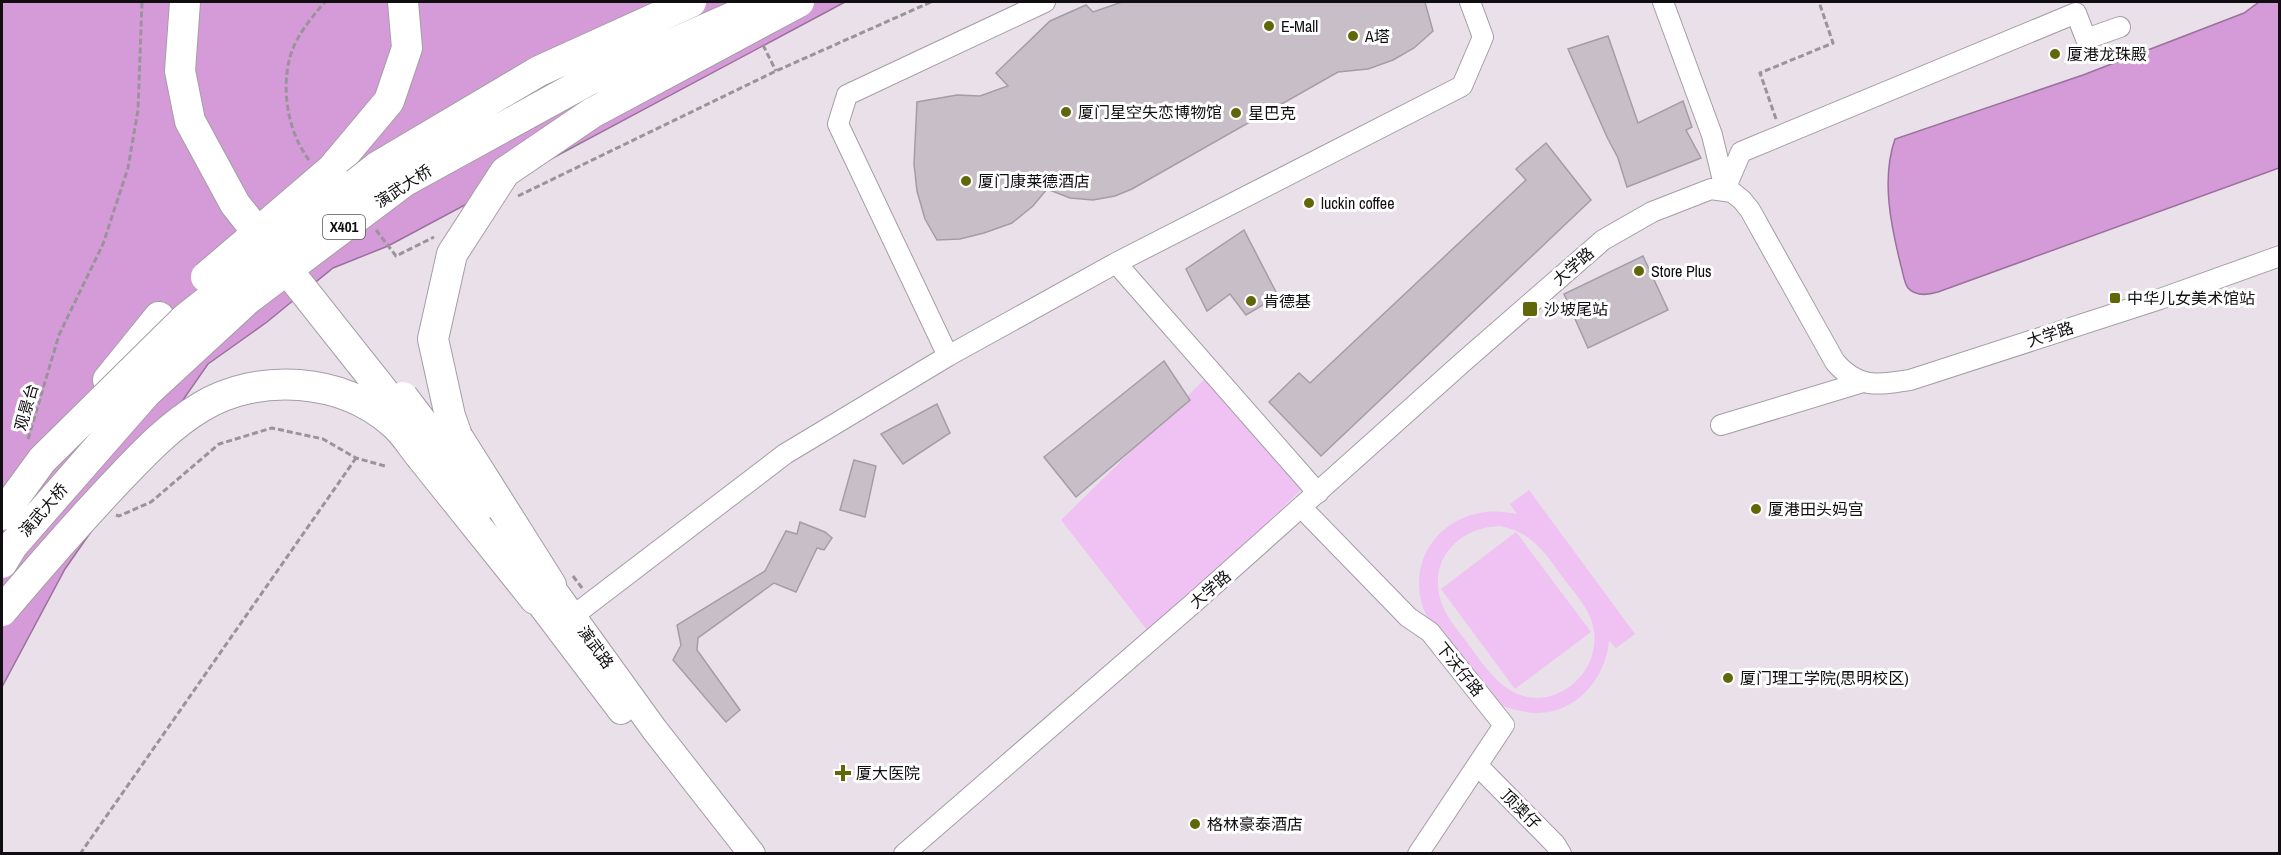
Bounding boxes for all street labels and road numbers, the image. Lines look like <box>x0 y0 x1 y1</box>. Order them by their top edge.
street label: 演武大桥 <box>370 159 436 213</box>
road number: X401 <box>323 215 365 239</box>
street label: 大学路 <box>1548 242 1598 290</box>
street label: 大学路 <box>2024 316 2076 352</box>
street label: 观景台 <box>9 381 43 433</box>
street label: 演武大桥 <box>14 479 72 541</box>
street label: 大学路 <box>1185 565 1235 613</box>
street label: 演武路 <box>573 621 619 673</box>
street label: 下沃仔路 <box>1431 637 1489 701</box>
street label: 顶澳仔 <box>1496 784 1546 834</box>

